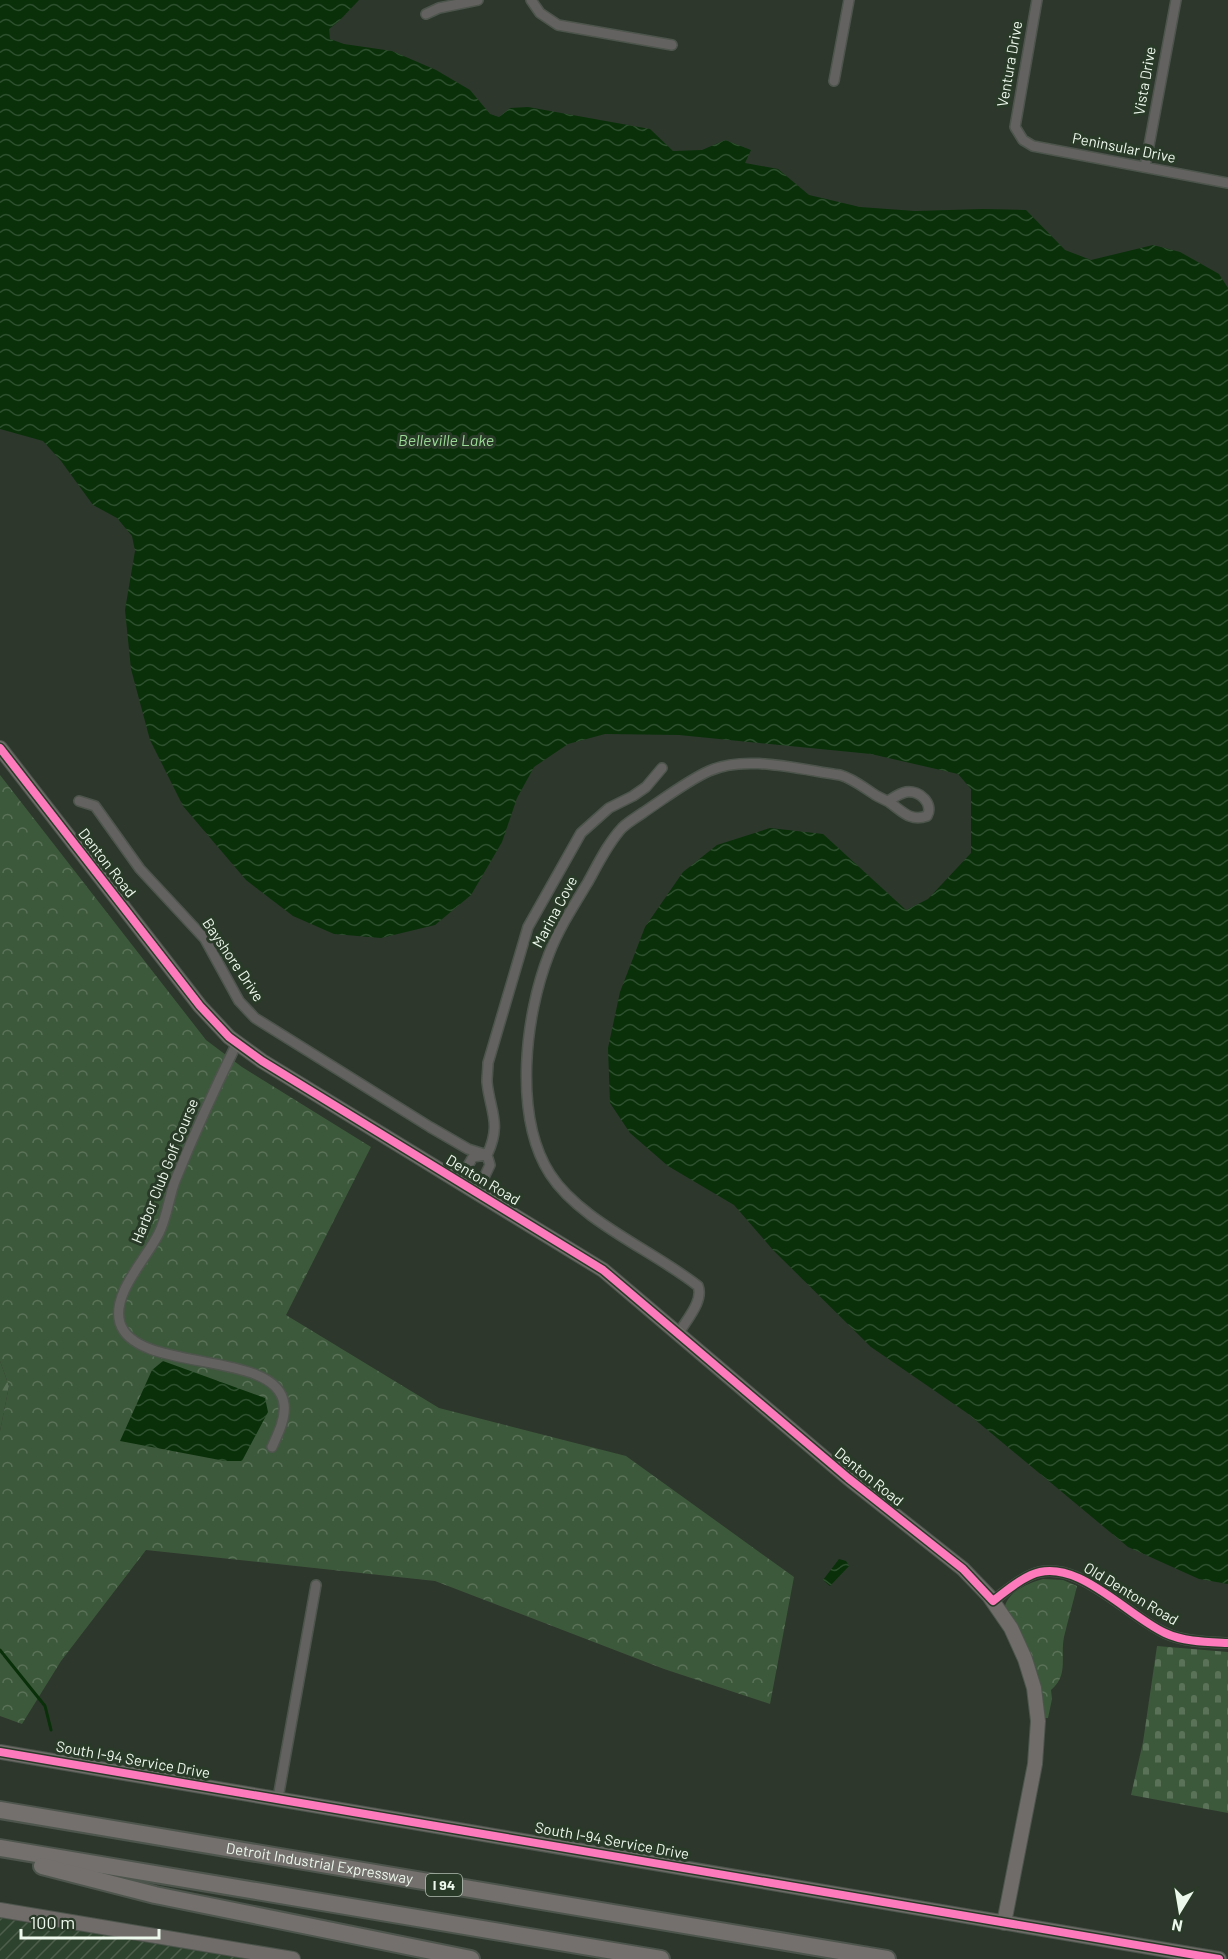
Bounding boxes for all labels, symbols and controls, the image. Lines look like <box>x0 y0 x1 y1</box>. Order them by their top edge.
street label: Ventura Drive <box>993 19 1025 108</box>
street label: Vista Drive <box>1129 45 1159 117</box>
street label: Peninsular Drive <box>1071 128 1177 166</box>
water label: Belleville Lake <box>398 430 494 449</box>
street label: Denton Road <box>75 824 140 901</box>
street label: Marina Cove <box>528 873 580 950</box>
street label: Bayshore Drive <box>199 914 268 1004</box>
street label: Harbor Club Golf Course <box>127 1096 201 1246</box>
street label: Denton Road <box>443 1150 524 1208</box>
street label: Denton Road <box>832 1443 908 1509</box>
street label: Old Denton Road <box>1081 1558 1182 1628</box>
street label: South I-94 Service Drive <box>55 1737 212 1781</box>
street label: South I-94 Service Drive <box>534 1818 691 1862</box>
street label: Detroit Industrial Expressway <box>225 1838 415 1887</box>
road number: I 94 <box>426 1874 462 1896</box>
north arrow <box>1150 1881 1210 1941</box>
scale bar <box>21 1902 159 1940</box>
text: 100 m <box>30 1911 75 1933</box>
text: N <box>1170 1916 1184 1937</box>

